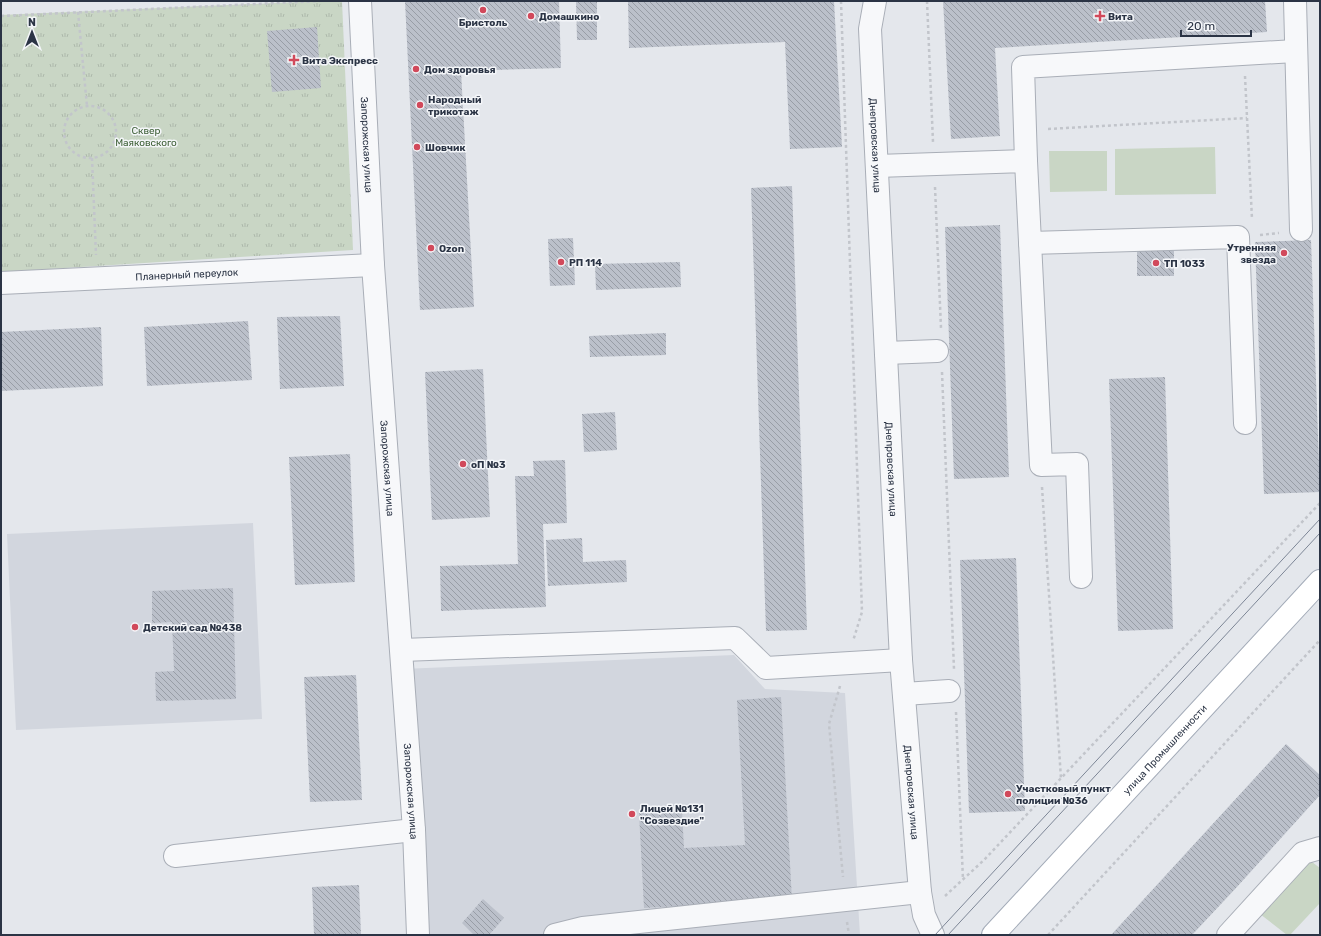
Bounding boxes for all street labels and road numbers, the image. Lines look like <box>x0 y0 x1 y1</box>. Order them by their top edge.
street label: Запорожская улица <box>358 96 374 193</box>
street label: Днепровская улица <box>866 98 883 193</box>
street label: Планерный переулок <box>135 266 239 283</box>
street label: Запорожская улица <box>377 420 396 517</box>
street label: Днепровская улица <box>882 421 899 517</box>
street label: улица Промышленности <box>1121 702 1210 797</box>
street label: Запорожская улица <box>401 743 419 840</box>
street label: Днепровская улица <box>901 745 921 840</box>

